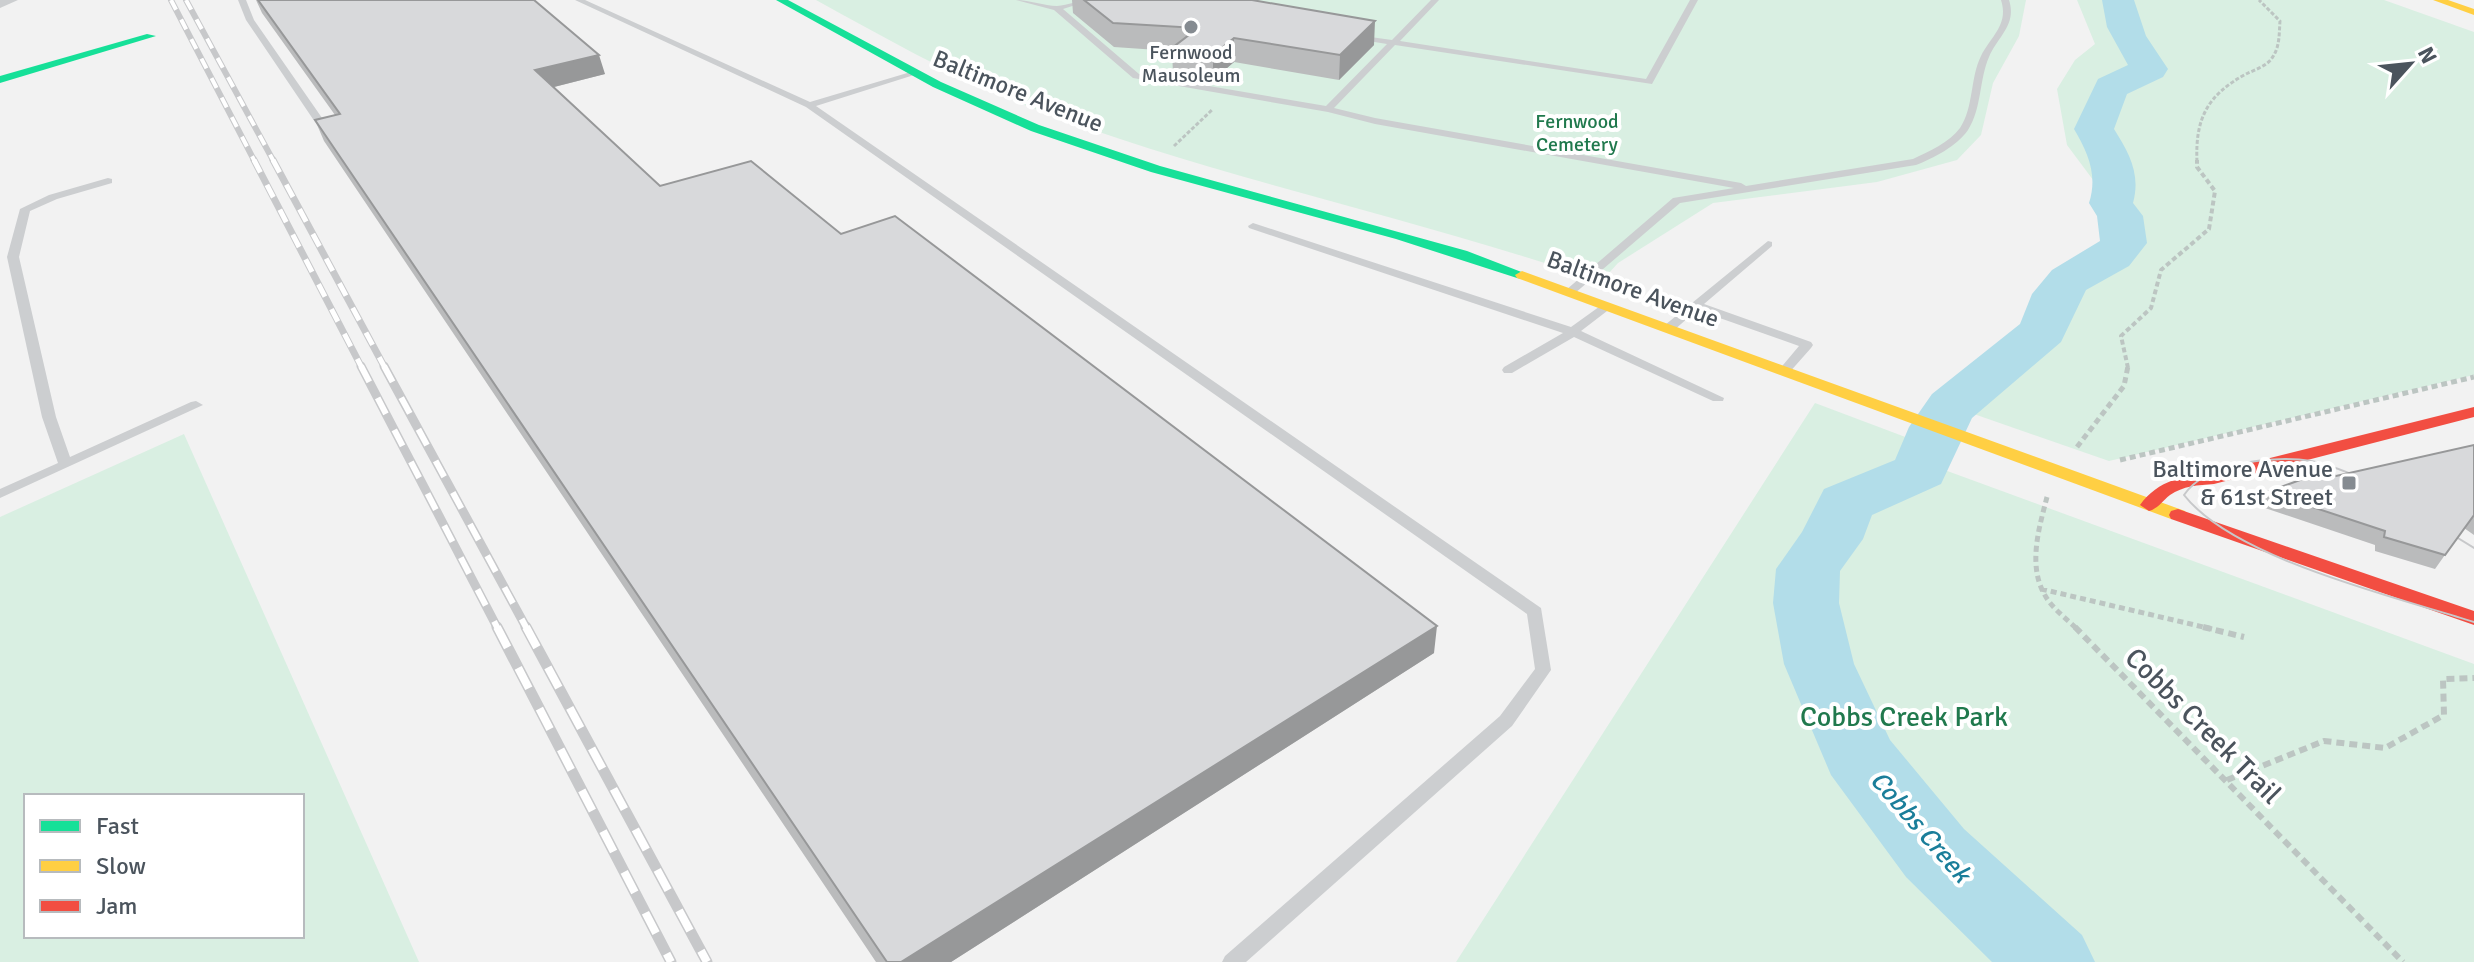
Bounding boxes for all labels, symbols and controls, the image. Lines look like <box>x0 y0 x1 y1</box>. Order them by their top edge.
marker: Fernwood Mausoleum <box>1182 18 1200 36</box>
north arrow <box>2370 24 2450 104</box>
place label: Fernwood Mausoleum <box>1142 40 1240 88</box>
text: N <box>2412 42 2443 68</box>
street label: Baltimore Avenue <box>929 43 1107 139</box>
park label: Fernwood Cemetery <box>1535 109 1619 157</box>
street label: Baltimore Avenue <box>1543 244 1723 334</box>
place label: Baltimore Avenue & 61st Street <box>2152 454 2333 512</box>
marker: Baltimore Avenue & 61st Street <box>2340 474 2358 492</box>
street label: Cobbs Creek Trail <box>2118 641 2288 811</box>
park label: Cobbs Creek Park <box>1800 700 2008 734</box>
water label: Cobbs Creek <box>1863 765 1978 891</box>
legend <box>24 794 304 938</box>
text: Fast <box>96 811 139 841</box>
text: Slow <box>96 851 146 881</box>
text: Jam <box>96 891 137 921</box>

